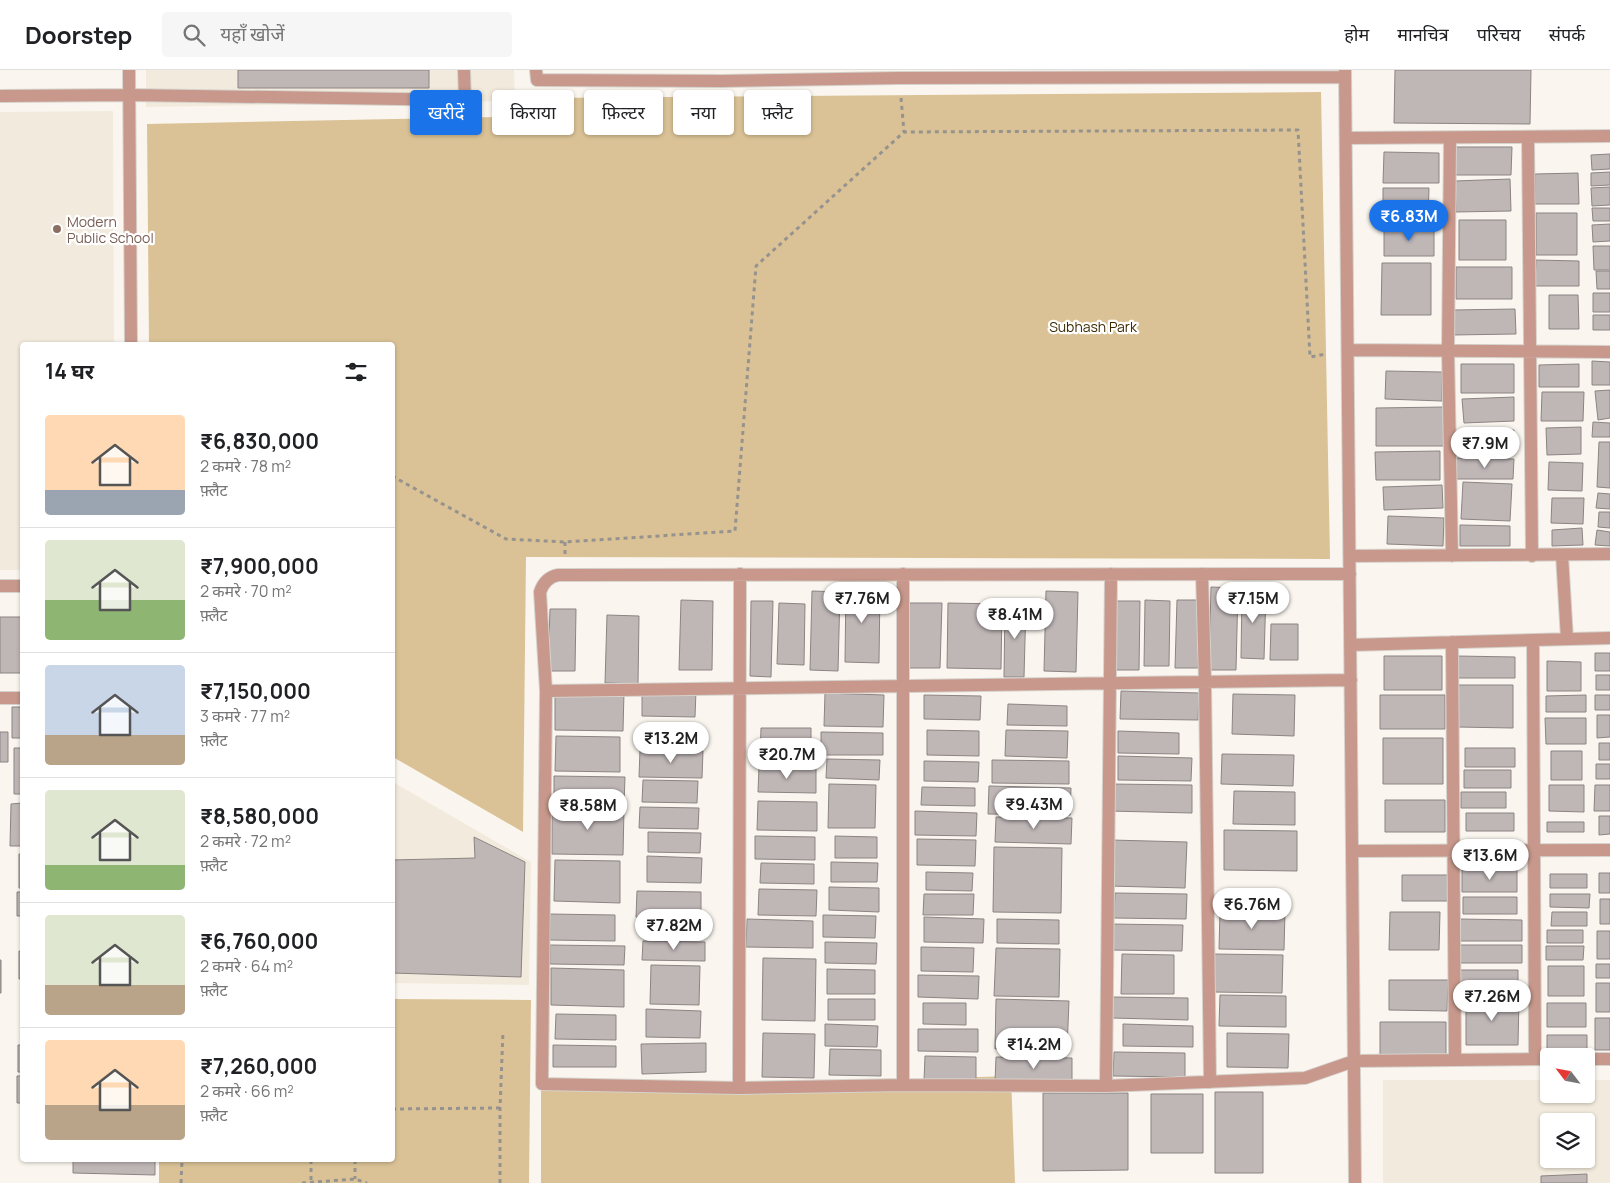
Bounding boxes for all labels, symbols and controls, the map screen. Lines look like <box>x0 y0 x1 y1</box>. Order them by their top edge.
search box <box>162 12 512 57</box>
text: Doorstep <box>25 18 132 51</box>
icon: search <box>180 21 208 49</box>
text: यहाँ खोजें <box>220 21 285 47</box>
text: होम <box>1344 22 1369 46</box>
text: मानचित्र <box>1397 22 1449 46</box>
text: परिचय <box>1477 22 1521 46</box>
text: संपर्क <box>1549 22 1585 46</box>
chip: खरीदें <box>410 90 482 135</box>
chip: किराया <box>492 90 574 135</box>
chip: फ़िल्टर <box>584 90 663 135</box>
chip: नया <box>673 90 734 135</box>
chip: फ़्लैट <box>744 90 811 135</box>
pin: ₹6.83M <box>1368 200 1450 242</box>
text: ₹6.83M <box>1380 205 1438 227</box>
place label: Modern Public School <box>67 212 154 247</box>
marker: Modern Public School <box>51 223 63 235</box>
park label: Subhash Park <box>1049 317 1138 336</box>
text: 14 घर <box>45 357 94 385</box>
icon: filters <box>342 358 370 386</box>
pin: ₹7.9M <box>1450 426 1520 469</box>
text: ₹6,830,000 <box>200 427 319 455</box>
text: ₹7.9M <box>1462 432 1508 454</box>
icon: home <box>85 435 145 495</box>
text: 2 कमरे · 78 m² <box>200 455 291 477</box>
text: फ़्लैट <box>200 479 228 501</box>
text: ₹7,900,000 <box>200 552 319 580</box>
icon: home <box>85 560 145 620</box>
text: 2 कमरे · 70 m² <box>200 580 292 602</box>
pin: ₹7.76M <box>821 582 903 624</box>
pin: ₹7.15M <box>1212 582 1294 624</box>
text: ₹7.76M <box>834 587 890 609</box>
text: ₹7.15M <box>1227 587 1279 609</box>
pin: ₹8.41M <box>974 598 1056 640</box>
text: ₹8.41M <box>988 603 1042 625</box>
text: फ़्लैट <box>200 604 228 626</box>
text: ₹7,150,000 <box>200 677 311 705</box>
icon: home <box>85 685 145 745</box>
text: 3 कमरे · 77 m² <box>200 705 290 727</box>
pin: ₹13.2M <box>630 722 712 764</box>
text: ₹13.2M <box>644 727 698 749</box>
text: फ़्लैट <box>200 729 228 751</box>
pin: ₹20.7M <box>746 738 828 780</box>
text: ₹20.7M <box>758 743 816 765</box>
pin: ₹8.58M <box>547 788 629 831</box>
pin: ₹9.43M <box>993 788 1075 830</box>
text: ₹9.43M <box>1005 793 1063 815</box>
text: ₹8.58M <box>559 794 617 816</box>
text: ₹8,580,000 <box>200 802 319 830</box>
icon: home <box>85 810 145 870</box>
text: 2 कमरे · 72 m² <box>200 830 291 852</box>
pin: ₹13.6M <box>1449 838 1531 881</box>
text: ₹13.6M <box>1463 844 1517 866</box>
text: फ़्लैट <box>200 854 228 876</box>
pin: ₹6.76M <box>1211 888 1293 930</box>
text: ₹6.76M <box>1224 893 1280 915</box>
pin: ₹7.82M <box>633 908 715 951</box>
text: ₹7.82M <box>646 914 702 936</box>
text: ₹6,760,000 <box>200 927 318 955</box>
icon: home <box>85 935 145 995</box>
text: 2 कमरे · 64 m² <box>200 955 293 977</box>
text: फ़्लैट <box>200 979 228 1001</box>
pin: ₹7.26M <box>1451 980 1533 1022</box>
text: ₹7.26M <box>1464 985 1520 1007</box>
pin: ₹14.2M <box>993 1028 1075 1070</box>
text: ₹14.2M <box>1007 1033 1061 1055</box>
north arrow <box>1540 1048 1595 1102</box>
map controls <box>1540 1048 1595 1168</box>
text: ₹7,260,000 <box>200 1052 317 1080</box>
icon: home <box>85 1060 145 1120</box>
text: 2 कमरे · 66 m² <box>200 1080 294 1102</box>
text: फ़्लैट <box>200 1104 228 1126</box>
button: layers <box>1540 1113 1595 1168</box>

